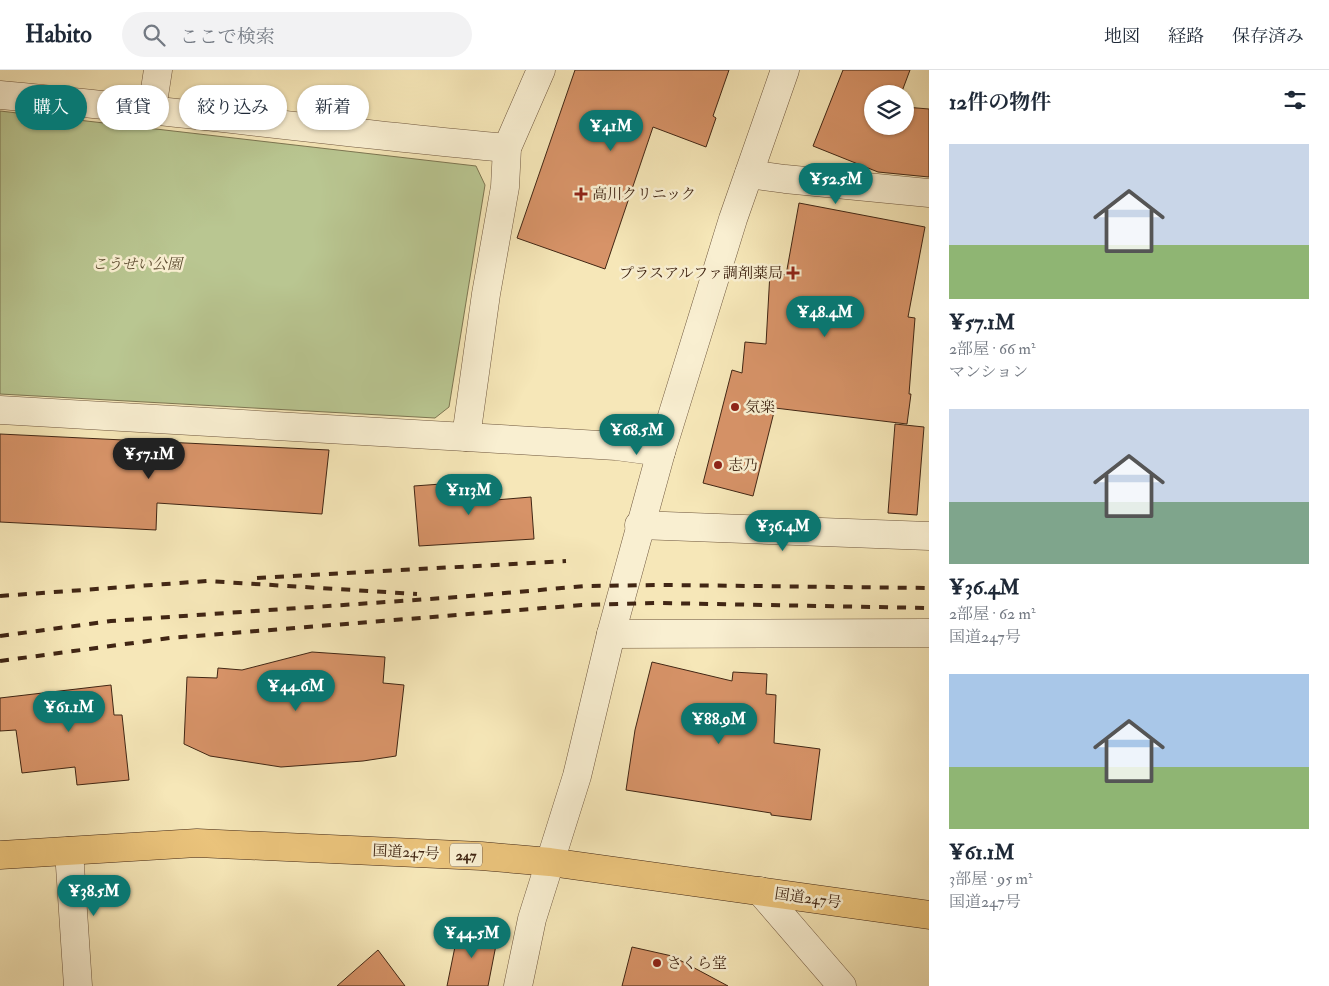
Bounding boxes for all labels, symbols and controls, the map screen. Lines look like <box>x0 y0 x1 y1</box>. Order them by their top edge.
search box <box>122 12 472 57</box>
text: Habito <box>25 19 92 50</box>
icon: search <box>140 21 168 49</box>
text: ここで検索 <box>180 25 275 49</box>
text: 地図 <box>1104 25 1140 48</box>
text: 経路 <box>1168 25 1204 48</box>
text: 保存済み <box>1232 25 1304 48</box>
chip: 購入 <box>15 85 87 130</box>
chip: 賃貸 <box>97 85 169 130</box>
chip: 絞り込み <box>179 85 287 130</box>
chip: 新着 <box>297 85 369 130</box>
map controls <box>864 85 914 135</box>
button: layers <box>864 85 914 135</box>
icon: filters <box>1281 86 1309 114</box>
text: 12件の物件 <box>949 89 1051 116</box>
pin: ¥41M <box>581 109 641 152</box>
text: ¥41M <box>590 116 632 136</box>
pin: ¥52.5M <box>795 162 877 205</box>
text: ¥52.5M <box>810 169 862 189</box>
icon: home <box>1084 176 1174 266</box>
place label: 高川クリニック <box>592 185 696 204</box>
marker: 高川クリニック <box>574 187 588 201</box>
park label: こうせい公園 <box>92 255 185 274</box>
place label: プラスアルファ調剤薬局 <box>619 264 783 283</box>
marker: プラスアルファ調剤薬局 <box>787 267 799 279</box>
pin: ¥48.4M <box>784 296 866 338</box>
text: ¥48.4M <box>797 302 853 322</box>
text: ¥57.1M <box>949 309 1015 336</box>
text: 2部屋 · 66 m² <box>949 339 1035 359</box>
text: マンション <box>949 362 1028 382</box>
place label: 気楽 <box>745 398 775 417</box>
marker: 気楽 <box>729 401 741 413</box>
pin: ¥68.5M <box>596 414 678 456</box>
text: ¥68.5M <box>611 420 663 440</box>
pin: ¥57.1M <box>108 438 190 480</box>
icon: home <box>1084 441 1174 531</box>
text: ¥57.1M <box>124 444 174 464</box>
place label: 志乃 <box>728 456 758 475</box>
marker: 志乃 <box>712 459 724 471</box>
pin: ¥113M <box>434 474 504 516</box>
text: ¥113M <box>446 480 492 500</box>
pin: ¥36.4M <box>742 510 824 552</box>
text: ¥36.4M <box>756 516 810 536</box>
text: ¥36.4M <box>949 574 1019 601</box>
text: 2部屋 · 62 m² <box>949 604 1035 624</box>
text: 国道247号 <box>949 627 1021 647</box>
pin: ¥44.6M <box>255 670 337 712</box>
text: ¥44.6M <box>268 676 324 696</box>
pin: ¥61.1M <box>28 690 110 733</box>
text: ¥61.1M <box>44 697 94 717</box>
pin: ¥88.9M <box>678 702 760 745</box>
icon: home <box>1084 706 1174 796</box>
text: ¥88.9M <box>692 709 746 729</box>
text: ¥61.1M <box>949 839 1015 866</box>
street label: 国道247号 <box>372 841 440 864</box>
road number: 247 <box>450 844 482 866</box>
text: 3部屋 · 95 m² <box>949 869 1033 889</box>
pin: ¥38.5M <box>53 874 135 917</box>
text: ¥38.5M <box>68 881 120 901</box>
street label: 国道247号 <box>773 884 843 913</box>
text: 国道247号 <box>949 892 1021 912</box>
pin: ¥44.5M <box>431 916 513 959</box>
text: ¥44.5M <box>445 923 499 943</box>
place label: さくら堂 <box>667 954 727 973</box>
marker: さくら堂 <box>651 957 663 969</box>

